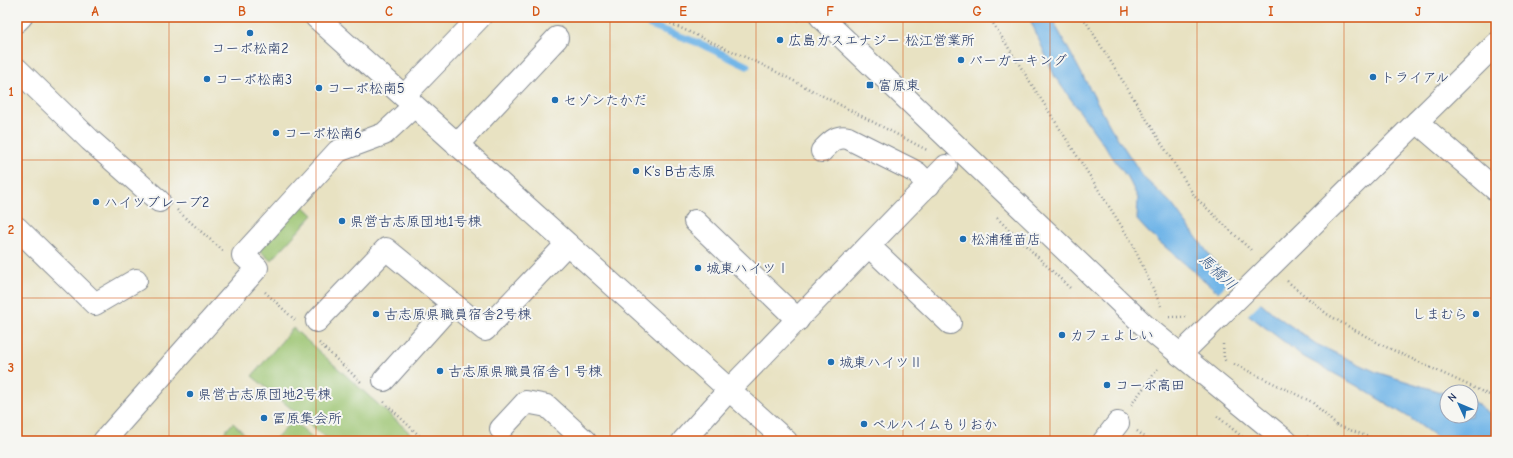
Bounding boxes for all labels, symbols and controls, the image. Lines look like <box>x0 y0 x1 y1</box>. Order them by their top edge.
text: A <box>91 4 99 19</box>
text: B <box>238 4 246 19</box>
text: C <box>385 4 393 19</box>
text: D <box>532 4 540 19</box>
text: E <box>679 4 687 19</box>
text: F <box>826 4 834 19</box>
text: G <box>972 4 982 19</box>
text: H <box>1119 4 1129 19</box>
text: I <box>1268 4 1274 19</box>
text: J <box>1415 4 1421 19</box>
marker: コーポ松南2 <box>245 28 255 38</box>
place label: 広島ガスエナジー 松江営業所 <box>788 32 975 49</box>
marker: 広島ガスエナジー 松江営業所 <box>775 35 785 45</box>
place label: コーポ松南2 <box>211 40 289 57</box>
place label: バーガーキング <box>969 52 1067 69</box>
marker: バーガーキング <box>956 55 966 65</box>
place label: トライアル <box>1381 69 1450 86</box>
place label: コーポ松南3 <box>215 71 292 88</box>
marker: トライアル <box>1368 72 1378 82</box>
marker: コーポ松南3 <box>202 74 212 84</box>
place label: 富原東 <box>878 77 920 94</box>
place label: コーポ松南5 <box>327 80 405 97</box>
marker: 富原東 <box>865 80 875 90</box>
marker: コーポ松南5 <box>314 83 324 93</box>
text: 1 <box>8 84 14 99</box>
place label: セゾンたかだ <box>563 92 647 109</box>
marker: セゾンたかだ <box>550 95 560 105</box>
place label: コーポ松南6 <box>284 125 362 142</box>
marker: コーポ松南6 <box>271 128 281 138</box>
place label: K‘s B古志原 <box>644 163 716 180</box>
marker: K‘s B古志原 <box>631 166 641 176</box>
place label: ハイツブレーブ2 <box>104 194 209 211</box>
marker: ハイツブレーブ2 <box>91 197 101 207</box>
place label: 県営古志原団地1号棟 <box>350 213 483 230</box>
marker: 県営古志原団地1号棟 <box>337 216 347 226</box>
text: 2 <box>8 222 14 237</box>
place label: 松浦種苗店 <box>971 231 1041 248</box>
marker: 松浦種苗店 <box>958 234 968 244</box>
water label: 馬橋川 <box>1195 250 1241 294</box>
place label: 城東ハイツⅠ <box>706 260 790 277</box>
marker: 城東ハイツⅠ <box>693 263 703 273</box>
place label: 古志原県職員宿舎2号棟 <box>384 306 532 323</box>
place label: しまむら <box>1412 306 1468 323</box>
marker: 古志原県職員宿舎2号棟 <box>371 309 381 319</box>
marker: しまむら <box>1471 309 1481 319</box>
place label: カフェよしい <box>1070 327 1154 344</box>
marker: カフェよしい <box>1057 330 1067 340</box>
place label: 城東ハイツⅡ <box>839 354 923 371</box>
marker: 城東ハイツⅡ <box>826 357 836 367</box>
text: 3 <box>8 360 14 375</box>
place label: 古志原県職員宿舎１号棟 <box>448 363 603 380</box>
marker: 古志原県職員宿舎１号棟 <box>435 366 445 376</box>
place label: コーポ高田 <box>1115 377 1185 394</box>
marker: コーポ高田 <box>1102 380 1112 390</box>
north arrow <box>1439 384 1479 424</box>
place label: 県営古志原団地2号棟 <box>198 386 332 403</box>
marker: 県営古志原団地2号棟 <box>185 389 195 399</box>
text: N <box>1445 390 1459 405</box>
place label: 冨原集会所 <box>272 410 342 427</box>
marker: 冨原集会所 <box>259 413 269 423</box>
place label: ベルハイムもりおか <box>872 416 997 433</box>
marker: ベルハイムもりおか <box>859 419 869 429</box>

